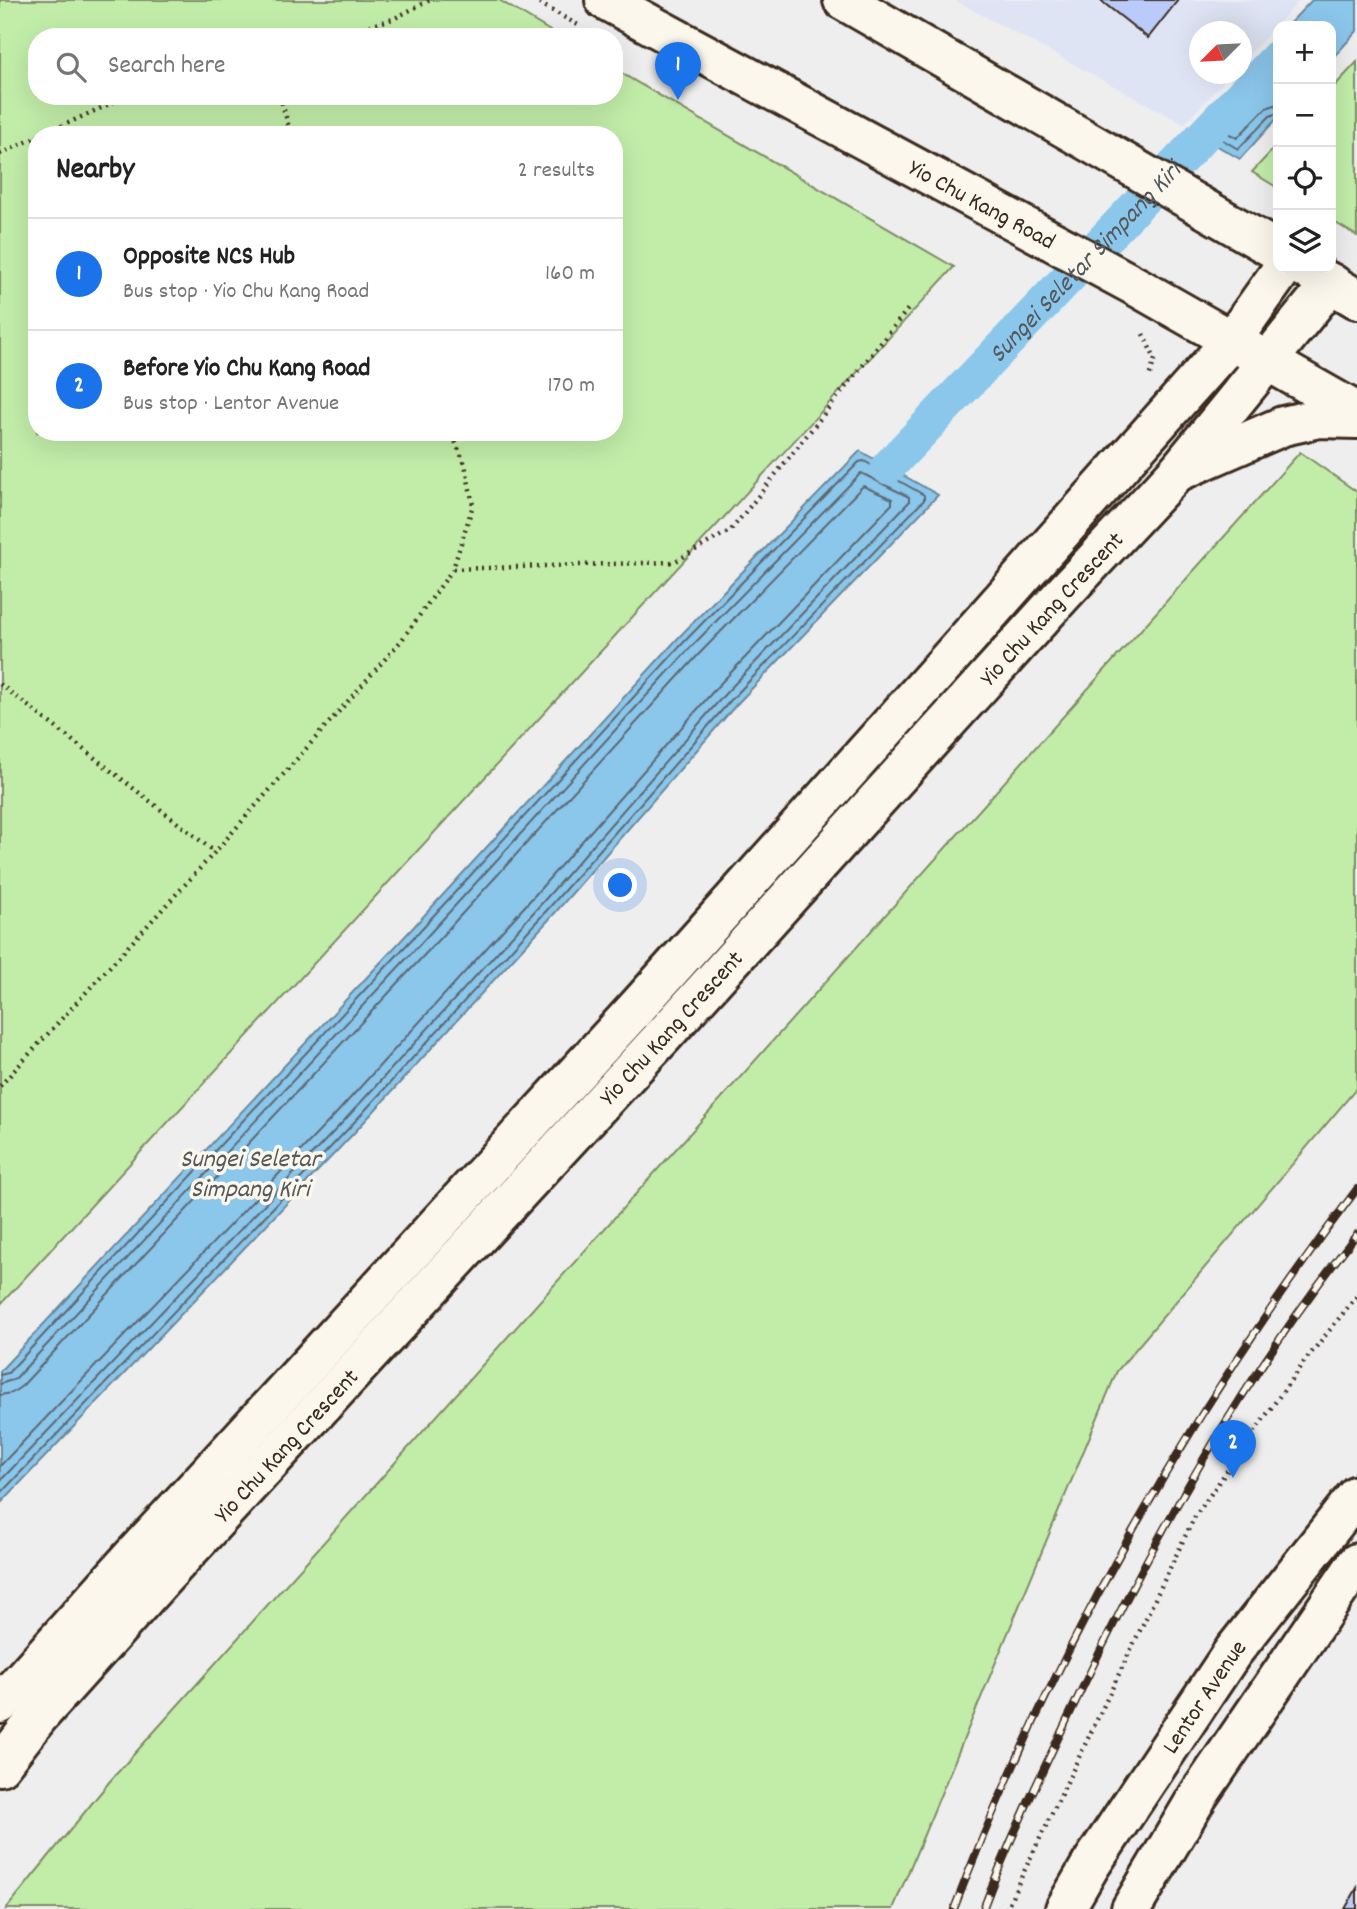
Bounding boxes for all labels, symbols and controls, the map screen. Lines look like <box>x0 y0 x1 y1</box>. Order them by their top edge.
north arrow <box>1189 21 1252 84</box>
map controls <box>1273 21 1336 273</box>
button: + <box>1273 21 1336 84</box>
search box <box>28 28 623 105</box>
pin: 1 <box>655 42 701 100</box>
icon: search <box>52 48 90 86</box>
text: Search here <box>108 48 226 85</box>
button: − <box>1273 84 1336 147</box>
button: locate <box>1273 147 1336 210</box>
text: Nearby <box>56 150 134 193</box>
water label: Sungei Seletar Simpang Kiri <box>981 152 1194 372</box>
street label: Yio Chu Kang Road <box>902 153 1061 260</box>
text: 2 results <box>518 155 595 188</box>
button: layers <box>1273 210 1336 273</box>
text: Opposite NCS Hub <box>123 239 295 276</box>
text: 1 <box>76 258 82 291</box>
text: 160 m <box>545 258 595 291</box>
text: Bus stop · Yio Chu Kang Road <box>123 276 369 309</box>
text: Before Yio Chu Kang Road <box>123 351 370 388</box>
text: 2 <box>74 370 84 403</box>
text: 170 m <box>548 370 595 403</box>
text: Bus stop · Lentor Avenue <box>123 388 339 421</box>
street label: Yio Chu Kang Crescent <box>973 525 1133 695</box>
your location <box>603 868 637 902</box>
street label: Yio Chu Kang Crescent <box>593 944 753 1114</box>
water label: Sungei Seletar Simpang Kiri <box>180 1142 323 1209</box>
street label: Yio Chu Kang Crescent <box>208 1362 368 1532</box>
pin: 2 <box>1210 1420 1256 1478</box>
street label: Lentor Avenue <box>1155 1633 1256 1762</box>

